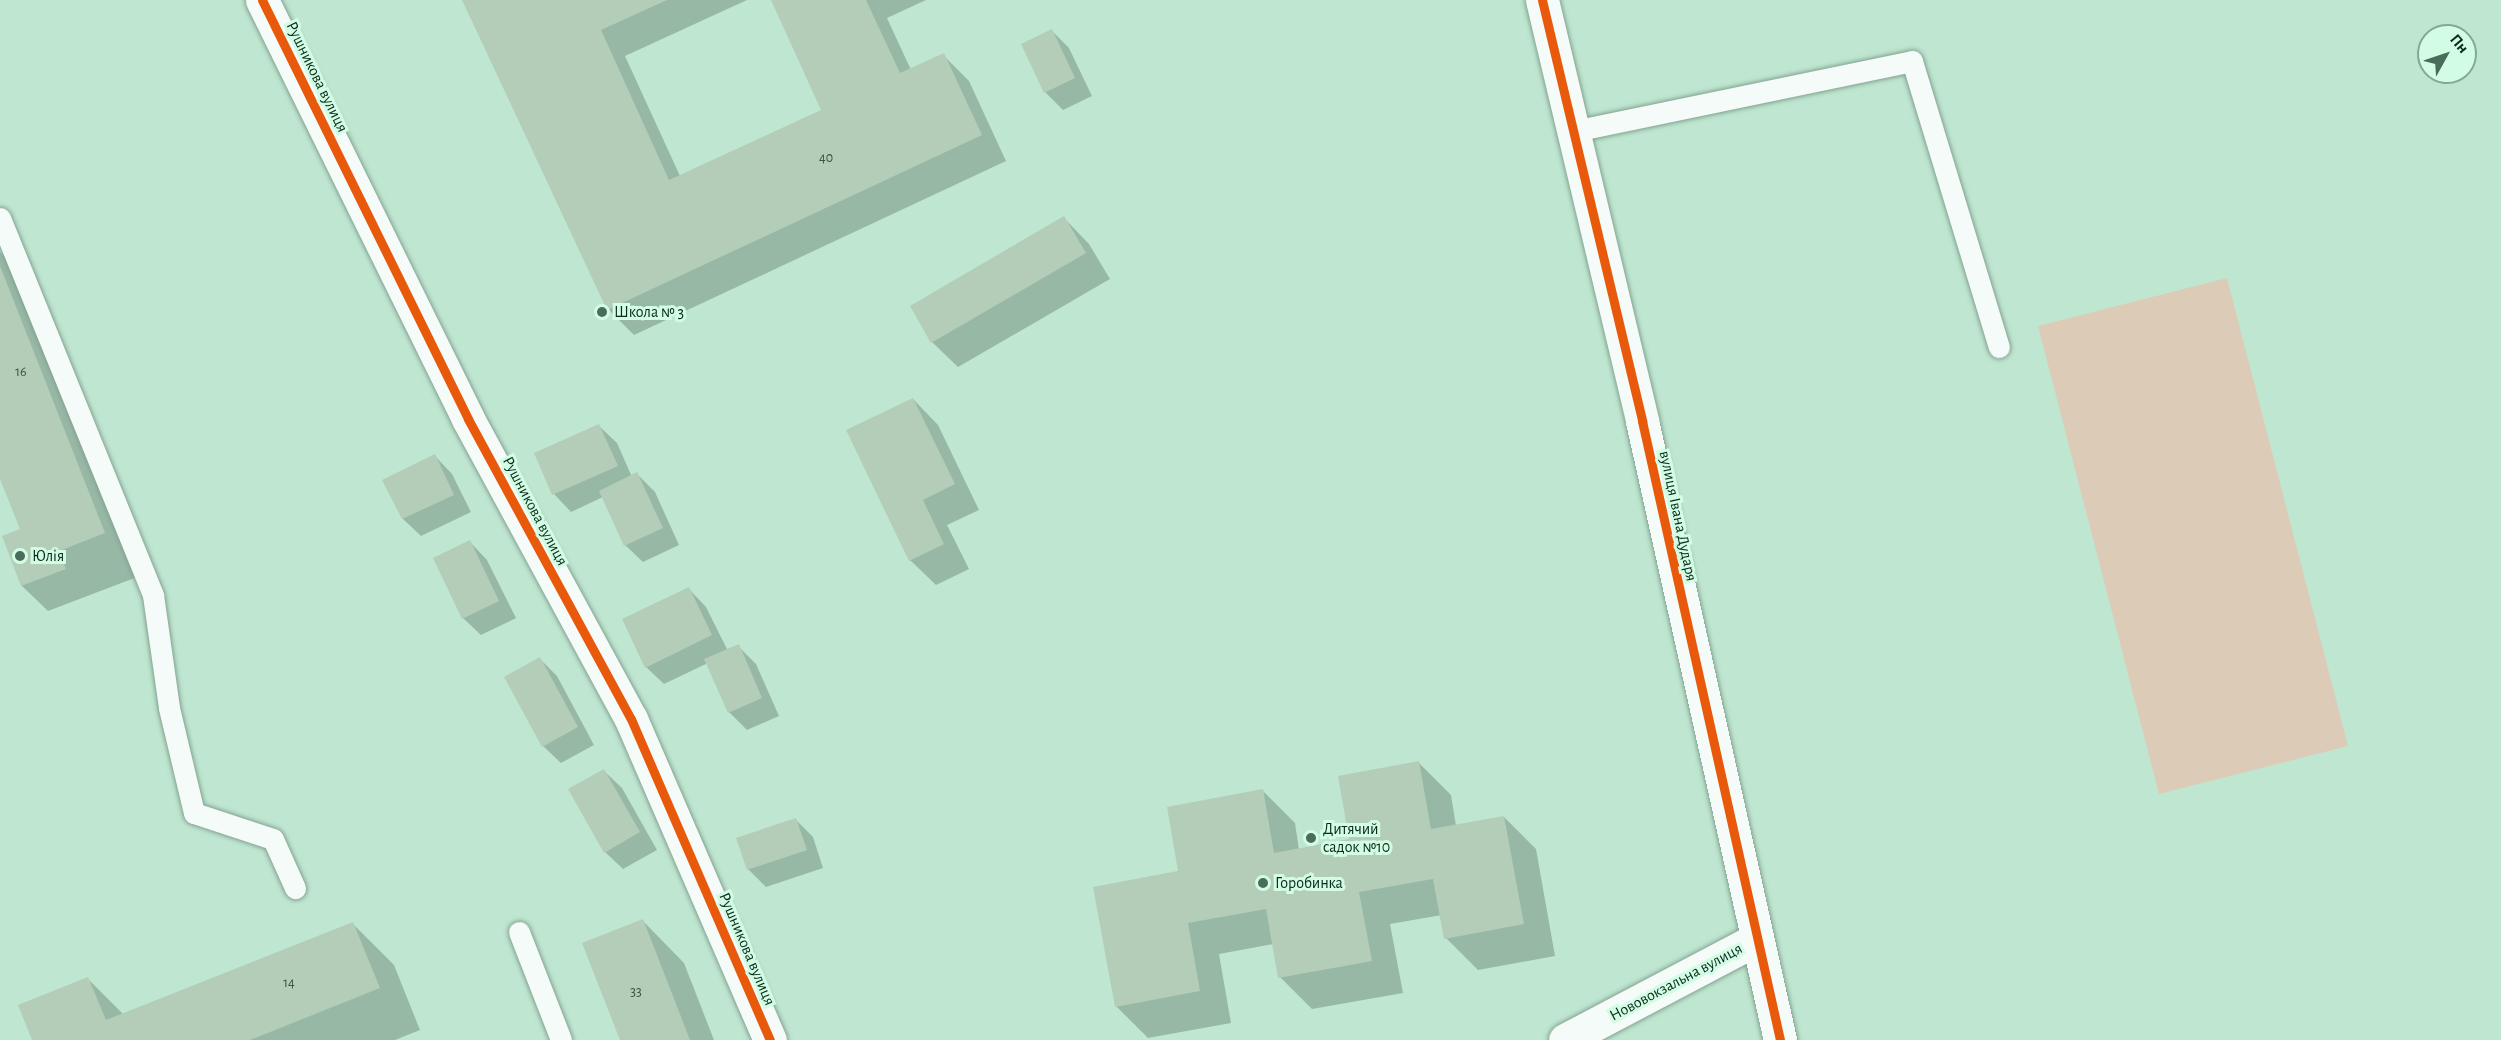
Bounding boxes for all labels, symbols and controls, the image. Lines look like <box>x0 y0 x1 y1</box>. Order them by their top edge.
street label: Рушникова вулиця <box>282 18 352 136</box>
north arrow <box>2417 24 2477 84</box>
text: Пн <box>2447 31 2472 56</box>
house number: 40 <box>819 150 833 166</box>
place label: Школа № 3 <box>614 302 684 322</box>
marker: Школа № 3 <box>595 305 609 319</box>
house number: 16 <box>15 364 27 380</box>
street label: вулиця Івана Дударя <box>1655 449 1701 583</box>
street label: Рушникова вулиця <box>498 453 572 569</box>
place label: Юлія <box>32 546 64 566</box>
marker: Юлія <box>13 549 27 563</box>
place label: Дитячий садок №10 <box>1323 819 1390 857</box>
marker: Дитячий садок №10 <box>1304 831 1318 845</box>
place label: Горобинка <box>1275 873 1343 893</box>
marker: Горобинка <box>1256 876 1270 890</box>
street label: Рушникова вулиця <box>715 890 779 1008</box>
street label: Нововокзальна вулиця <box>1606 939 1746 1025</box>
house number: 14 <box>283 975 295 991</box>
house number: 33 <box>630 984 642 1000</box>

